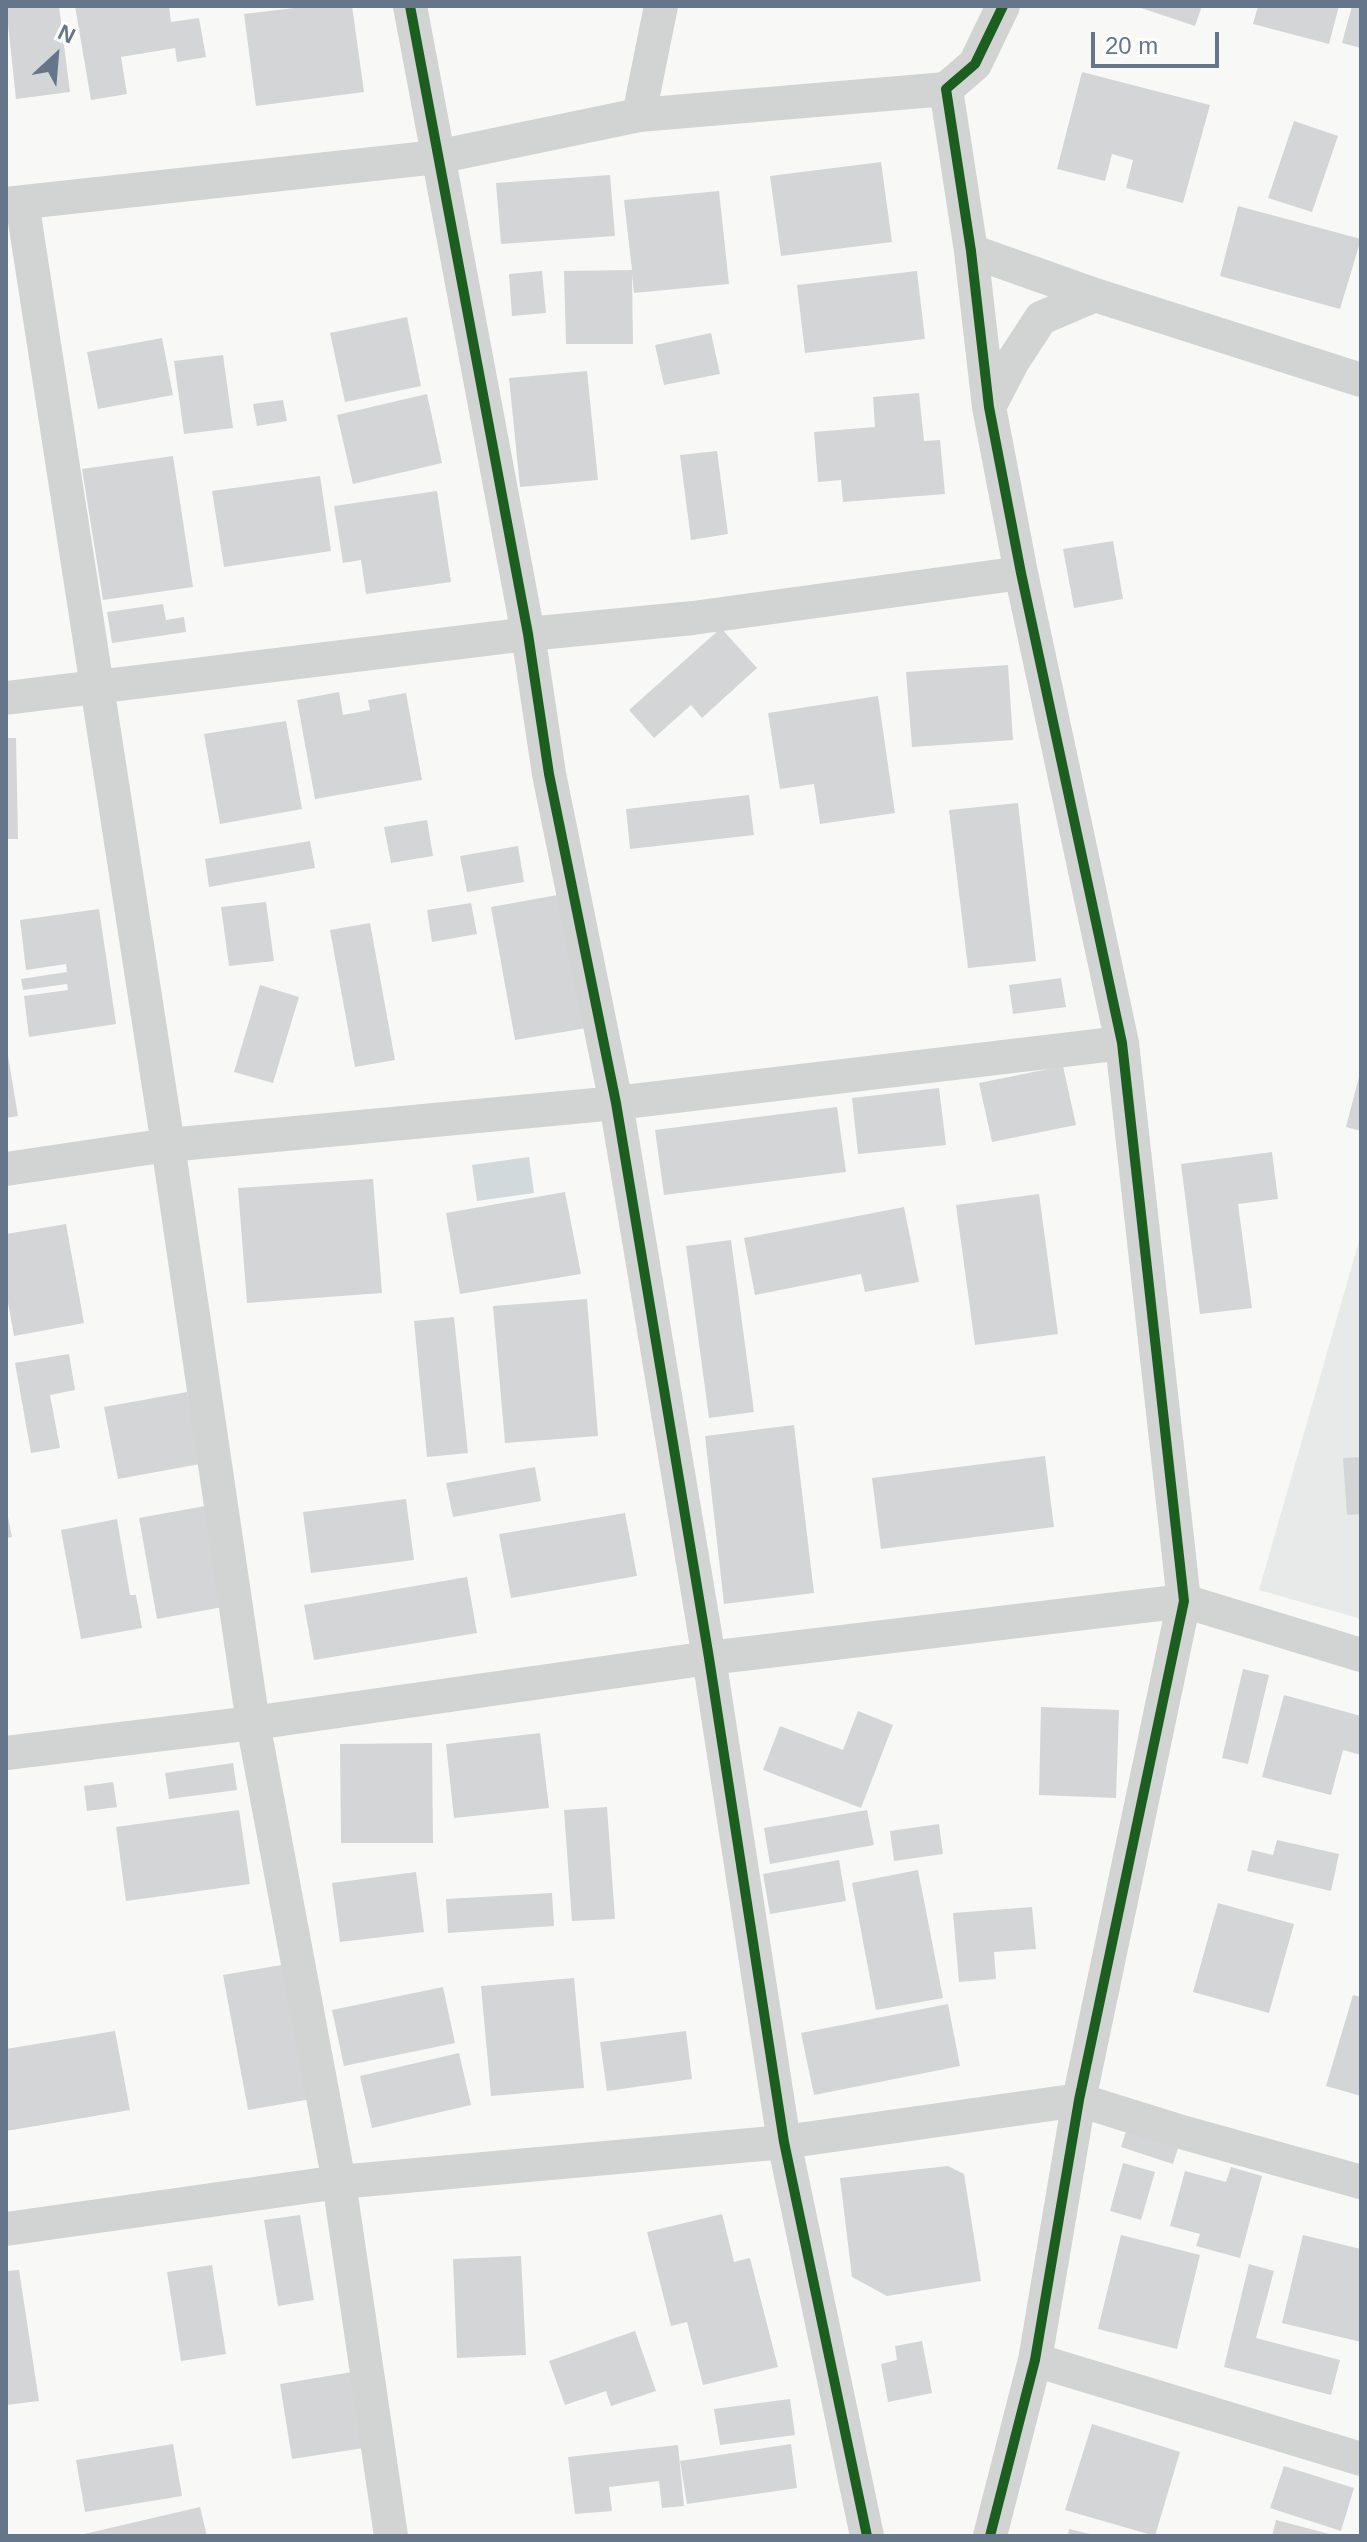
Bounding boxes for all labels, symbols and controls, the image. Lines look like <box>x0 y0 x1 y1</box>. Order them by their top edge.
north arrow <box>16 16 96 96</box>
scale bar <box>1095 16 1223 66</box>
text: N <box>54 19 79 49</box>
text: 20 m <box>1105 32 1158 59</box>

